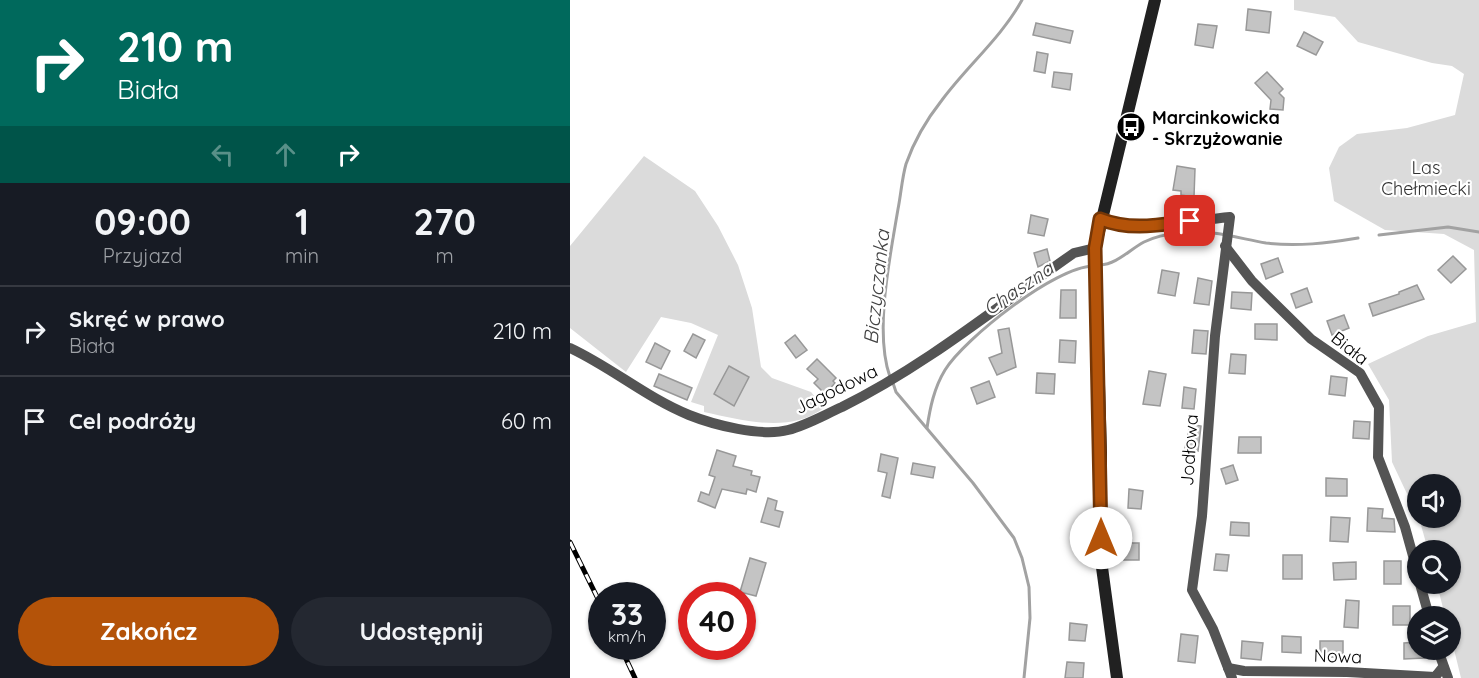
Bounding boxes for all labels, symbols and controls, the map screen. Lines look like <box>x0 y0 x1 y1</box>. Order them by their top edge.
text: 210 m <box>117 20 234 73</box>
icon: right <box>18 24 96 102</box>
text: Biała <box>117 72 179 106</box>
place label: Marcinkowicka - Skrzyżowanie <box>1152 106 1283 150</box>
bus stop icon: Marcinkowicka - Skrzyżowanie <box>1115 111 1147 143</box>
icon: left <box>206 138 239 171</box>
icon: ahead <box>269 138 302 171</box>
icon: right <box>332 138 365 171</box>
park label: Las Chełmiecki <box>1381 156 1471 200</box>
pin <box>1164 195 1215 246</box>
text: 09:00 <box>94 199 191 244</box>
text: 1 <box>295 199 309 244</box>
text: 270 <box>413 199 476 244</box>
icon: arrive <box>1173 204 1206 237</box>
water label: Biczyczanka <box>858 227 895 345</box>
text: Przyjazd <box>103 243 182 268</box>
text: min <box>285 243 319 268</box>
text: m <box>435 243 454 268</box>
water label: Chaszna <box>978 254 1059 321</box>
text: Skręć w prawo <box>69 305 225 333</box>
icon: right <box>18 315 51 348</box>
text: 210 m <box>493 317 552 345</box>
street label: Biała <box>1327 326 1373 370</box>
text: Biała <box>69 333 115 358</box>
street label: Jagodowa <box>791 359 881 419</box>
icon: arrive <box>18 405 51 438</box>
text: Cel podróży <box>69 407 196 435</box>
text: 60 m <box>501 407 552 435</box>
street label: Jodłowa <box>1175 413 1203 487</box>
map controls <box>1407 474 1461 660</box>
button: sound <box>1407 474 1461 528</box>
position arrow <box>1069 506 1133 570</box>
button: search <box>1407 540 1461 594</box>
speed limit sign: 40 <box>678 582 756 660</box>
text: 33 <box>611 595 643 633</box>
button: Zakończ <box>18 597 279 666</box>
button: Udostępnij <box>291 597 552 666</box>
button: layers <box>1407 606 1461 660</box>
text: km/h <box>608 627 646 646</box>
street label: Nowa <box>1313 644 1363 668</box>

